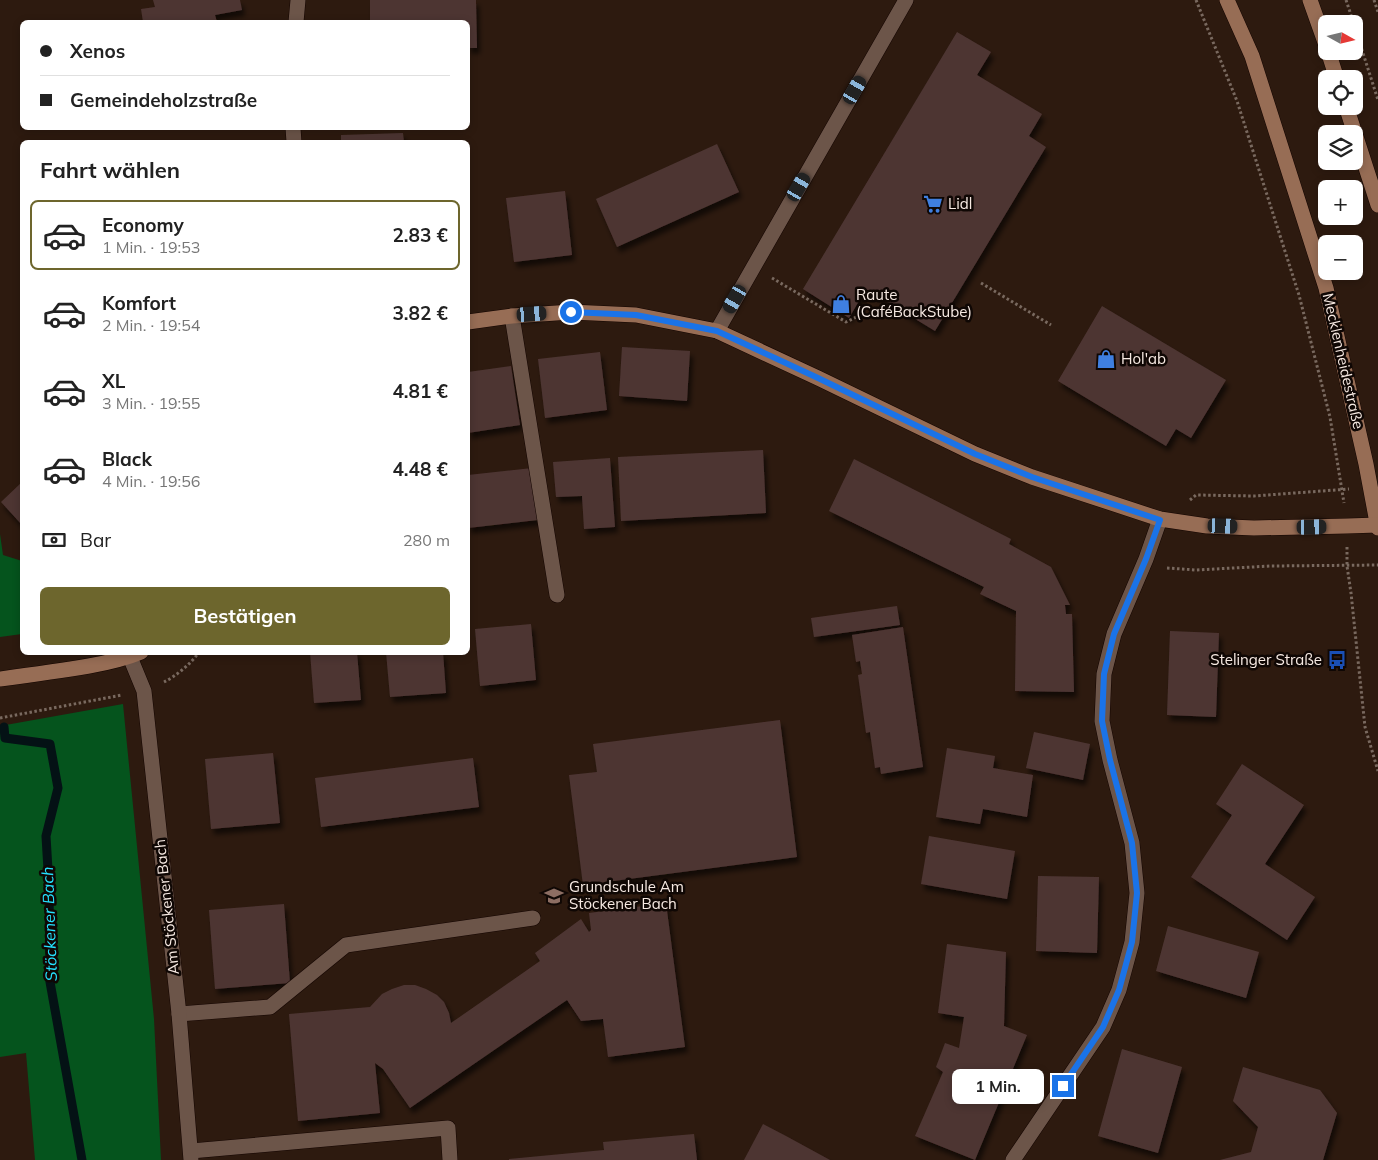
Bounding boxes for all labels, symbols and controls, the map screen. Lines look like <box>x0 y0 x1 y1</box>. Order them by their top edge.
north arrow <box>1318 15 1362 60</box>
map controls <box>1318 15 1363 280</box>
text: Xenos <box>70 39 125 63</box>
button: locate <box>1318 70 1363 115</box>
car <box>841 73 868 107</box>
text: Gemeindeholzstraße <box>70 88 257 112</box>
button: layers <box>1318 125 1363 170</box>
text: Fahrt wählen <box>40 156 180 184</box>
car <box>785 170 812 204</box>
button: + <box>1318 180 1363 225</box>
supermarket icon: Lidl <box>922 193 944 215</box>
place label: Lidl <box>948 194 972 213</box>
icon: car <box>42 213 87 258</box>
text: Economy <box>102 213 184 237</box>
text: 2.83 € <box>392 223 448 247</box>
button: − <box>1318 235 1363 280</box>
text: 1 Min. · 19:53 <box>102 237 200 257</box>
car <box>721 282 748 316</box>
place label: Raute (CaféBackStube) <box>856 285 972 321</box>
icon: car <box>42 291 87 336</box>
text: Komfort <box>102 291 176 315</box>
street label: Mecklenheidestraße <box>1319 291 1368 431</box>
shop icon: Raute (CaféBackStube) <box>830 293 852 315</box>
text: 3.82 € <box>392 301 448 325</box>
route start <box>560 301 582 323</box>
car <box>516 305 547 323</box>
text: 2 Min. · 19:54 <box>102 315 200 335</box>
shop icon: Hol'ab <box>1095 348 1117 370</box>
place label: Hol'ab <box>1121 349 1166 368</box>
icon: car <box>42 369 87 414</box>
text: XL <box>102 369 125 393</box>
text: 4.81 € <box>392 379 448 403</box>
text: 3 Min. · 19:55 <box>102 393 200 413</box>
icon: car <box>42 447 87 492</box>
text: Black <box>102 447 152 471</box>
text: 4.48 € <box>392 457 448 481</box>
text: 4 Min. · 19:56 <box>102 471 200 491</box>
car <box>1207 518 1238 534</box>
car <box>1296 519 1327 535</box>
icon: cash <box>40 526 68 554</box>
text: Bar <box>80 528 111 552</box>
text: 280 m <box>403 530 450 550</box>
button: Bestätigen <box>40 587 450 645</box>
bus stop icon: Stelinger Straße <box>1326 649 1348 671</box>
place label: Stelinger Straße <box>1210 650 1322 669</box>
street label: Am Stöckener Bach <box>150 838 183 976</box>
water label: Stöckener Bach <box>37 866 61 982</box>
place label: Grundschule Am Stöckener Bach <box>569 877 684 913</box>
school or university icon: Grundschule Am Stöckener Bach <box>543 885 565 907</box>
callout: 1 Min. <box>953 1068 1046 1104</box>
route end <box>1052 1075 1074 1097</box>
text: 1 Min. <box>975 1076 1021 1096</box>

